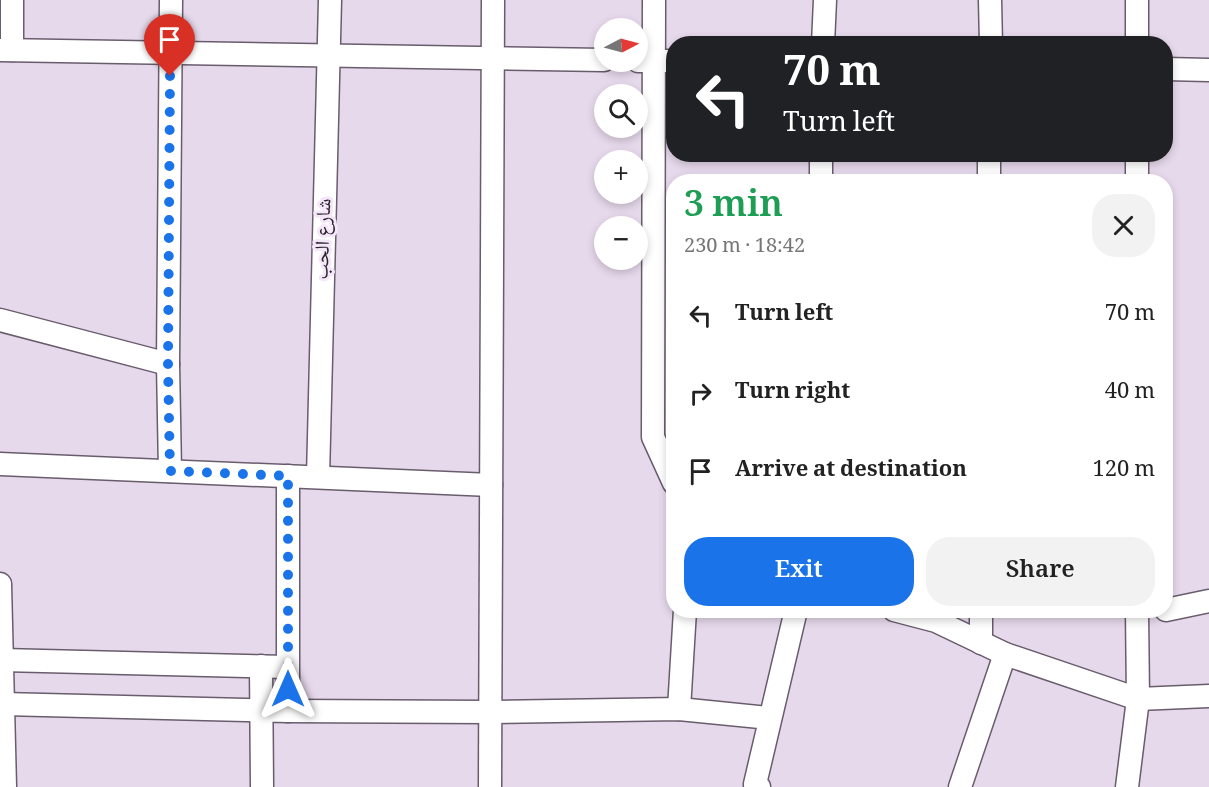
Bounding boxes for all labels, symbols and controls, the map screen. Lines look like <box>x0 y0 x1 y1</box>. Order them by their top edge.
pin <box>144 14 195 76</box>
north arrow <box>594 18 648 72</box>
map controls <box>594 18 648 270</box>
icon: arrive <box>153 23 186 56</box>
text: 70 m <box>783 40 881 112</box>
icon: left <box>684 60 762 138</box>
button: search <box>594 84 648 138</box>
text: Turn left <box>783 102 895 148</box>
button: + <box>594 150 648 204</box>
text: 3 min <box>684 178 783 239</box>
button: close <box>1092 194 1155 257</box>
street label: شارع الحب <box>307 198 343 280</box>
button: − <box>594 216 648 270</box>
text: 230 m · 18:42 <box>684 231 805 265</box>
text: Turn left <box>735 296 833 334</box>
text: 70 m <box>1105 296 1155 334</box>
icon: left <box>684 299 717 332</box>
text: Turn right <box>735 374 850 412</box>
text: 40 m <box>1105 374 1155 412</box>
icon: right <box>684 377 717 410</box>
text: Arrive at destination <box>735 452 967 490</box>
text: 120 m <box>1092 452 1155 490</box>
icon: arrive <box>684 455 717 488</box>
button: Exit <box>684 537 914 606</box>
button: Share <box>926 537 1155 606</box>
position arrow <box>256 657 320 721</box>

